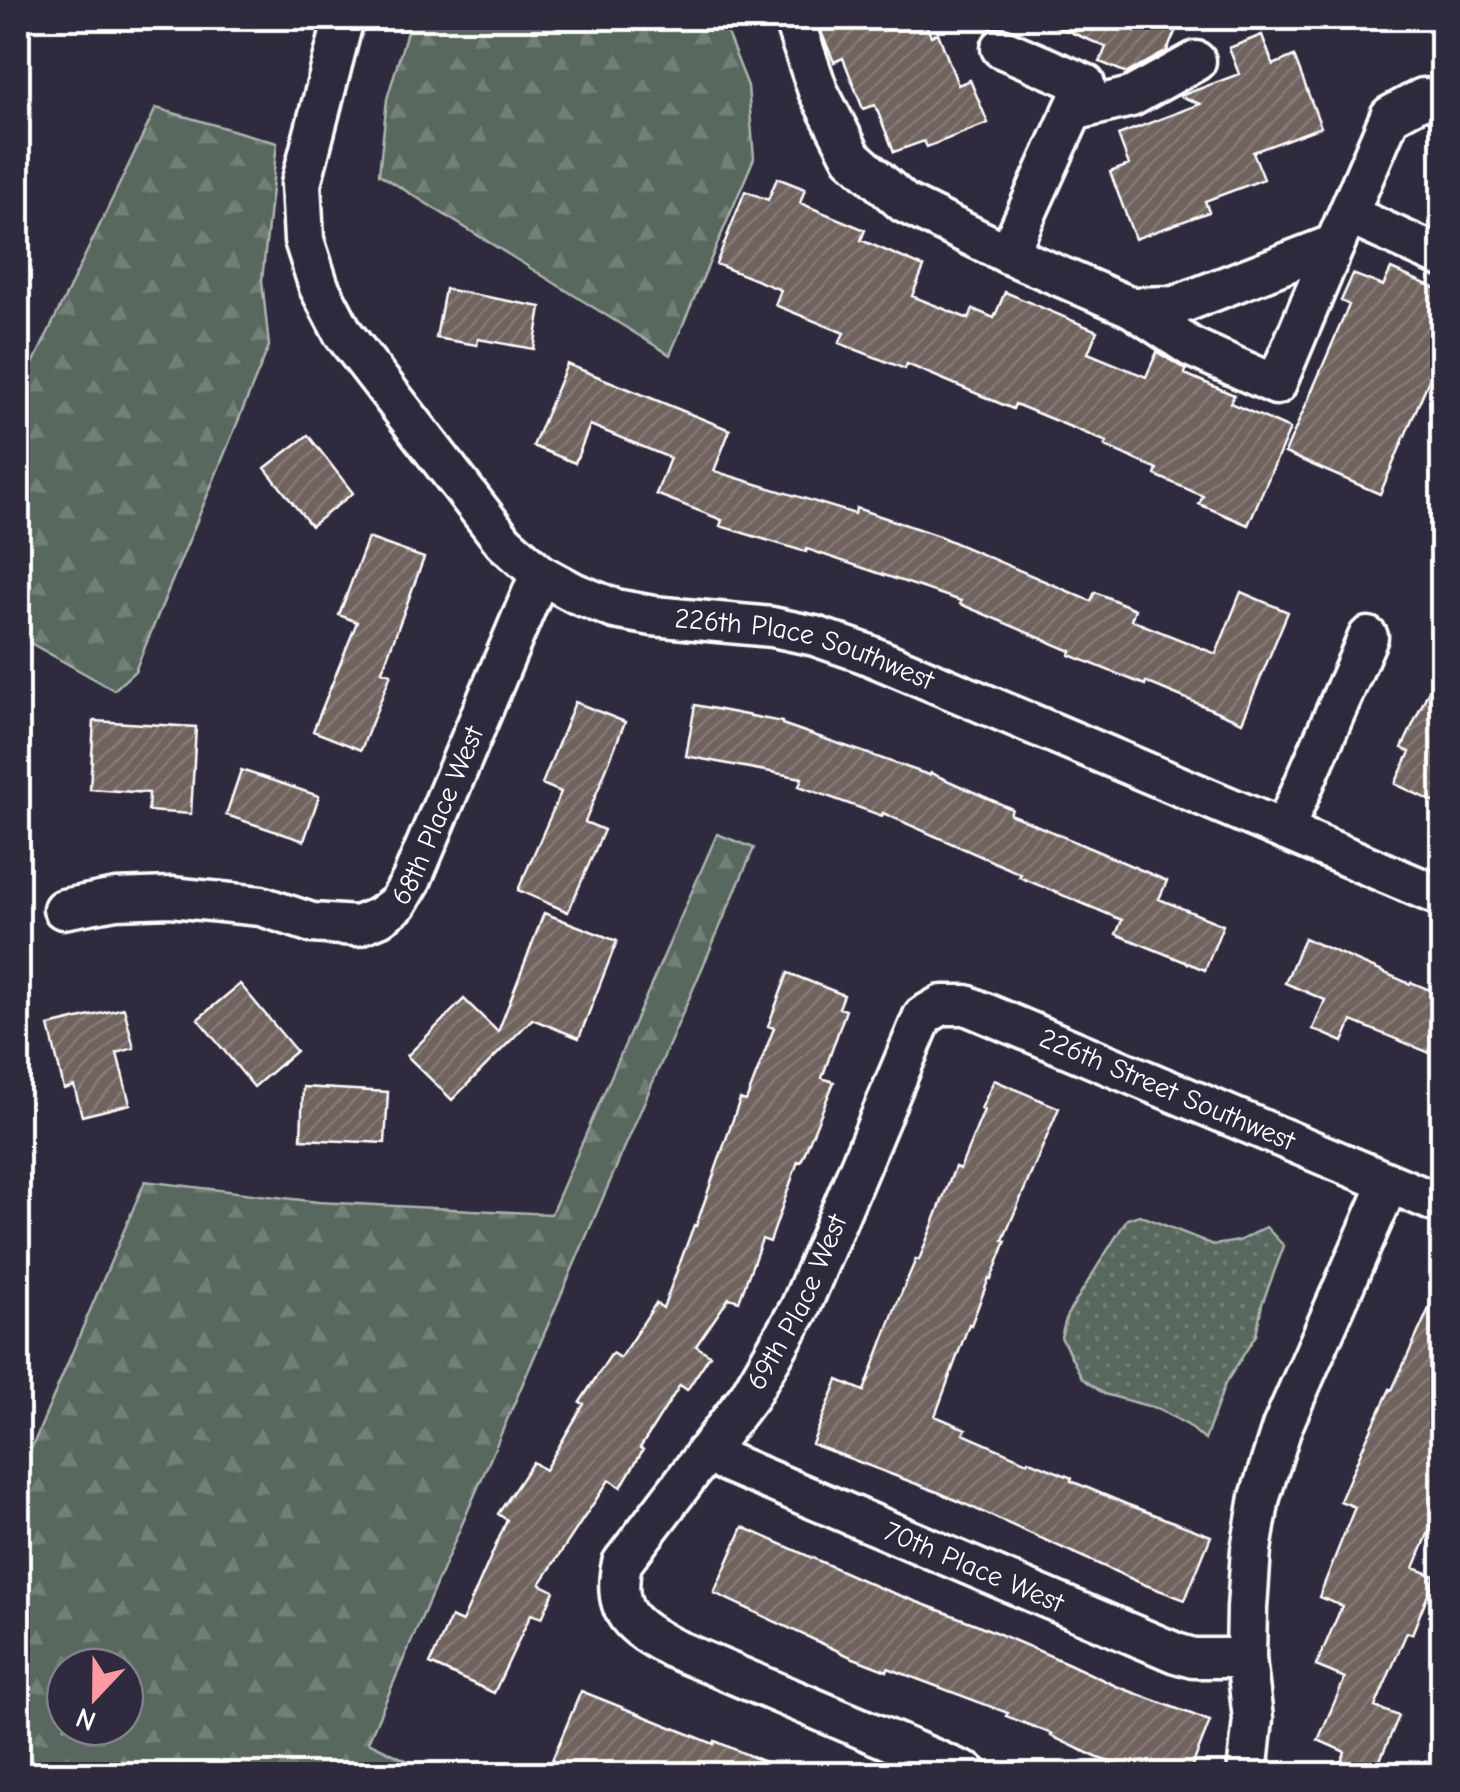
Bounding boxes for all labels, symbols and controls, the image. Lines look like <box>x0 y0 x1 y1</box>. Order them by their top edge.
street label: 226th Place Southwest <box>673 602 939 697</box>
street label: 68th Place West <box>385 720 491 911</box>
street label: 226th Street Southwest <box>1035 1022 1301 1158</box>
street label: 69th Place West <box>740 1209 854 1395</box>
street label: 70th Place West <box>879 1515 1069 1620</box>
north arrow <box>45 1647 145 1747</box>
text: N <box>72 1701 100 1738</box>

